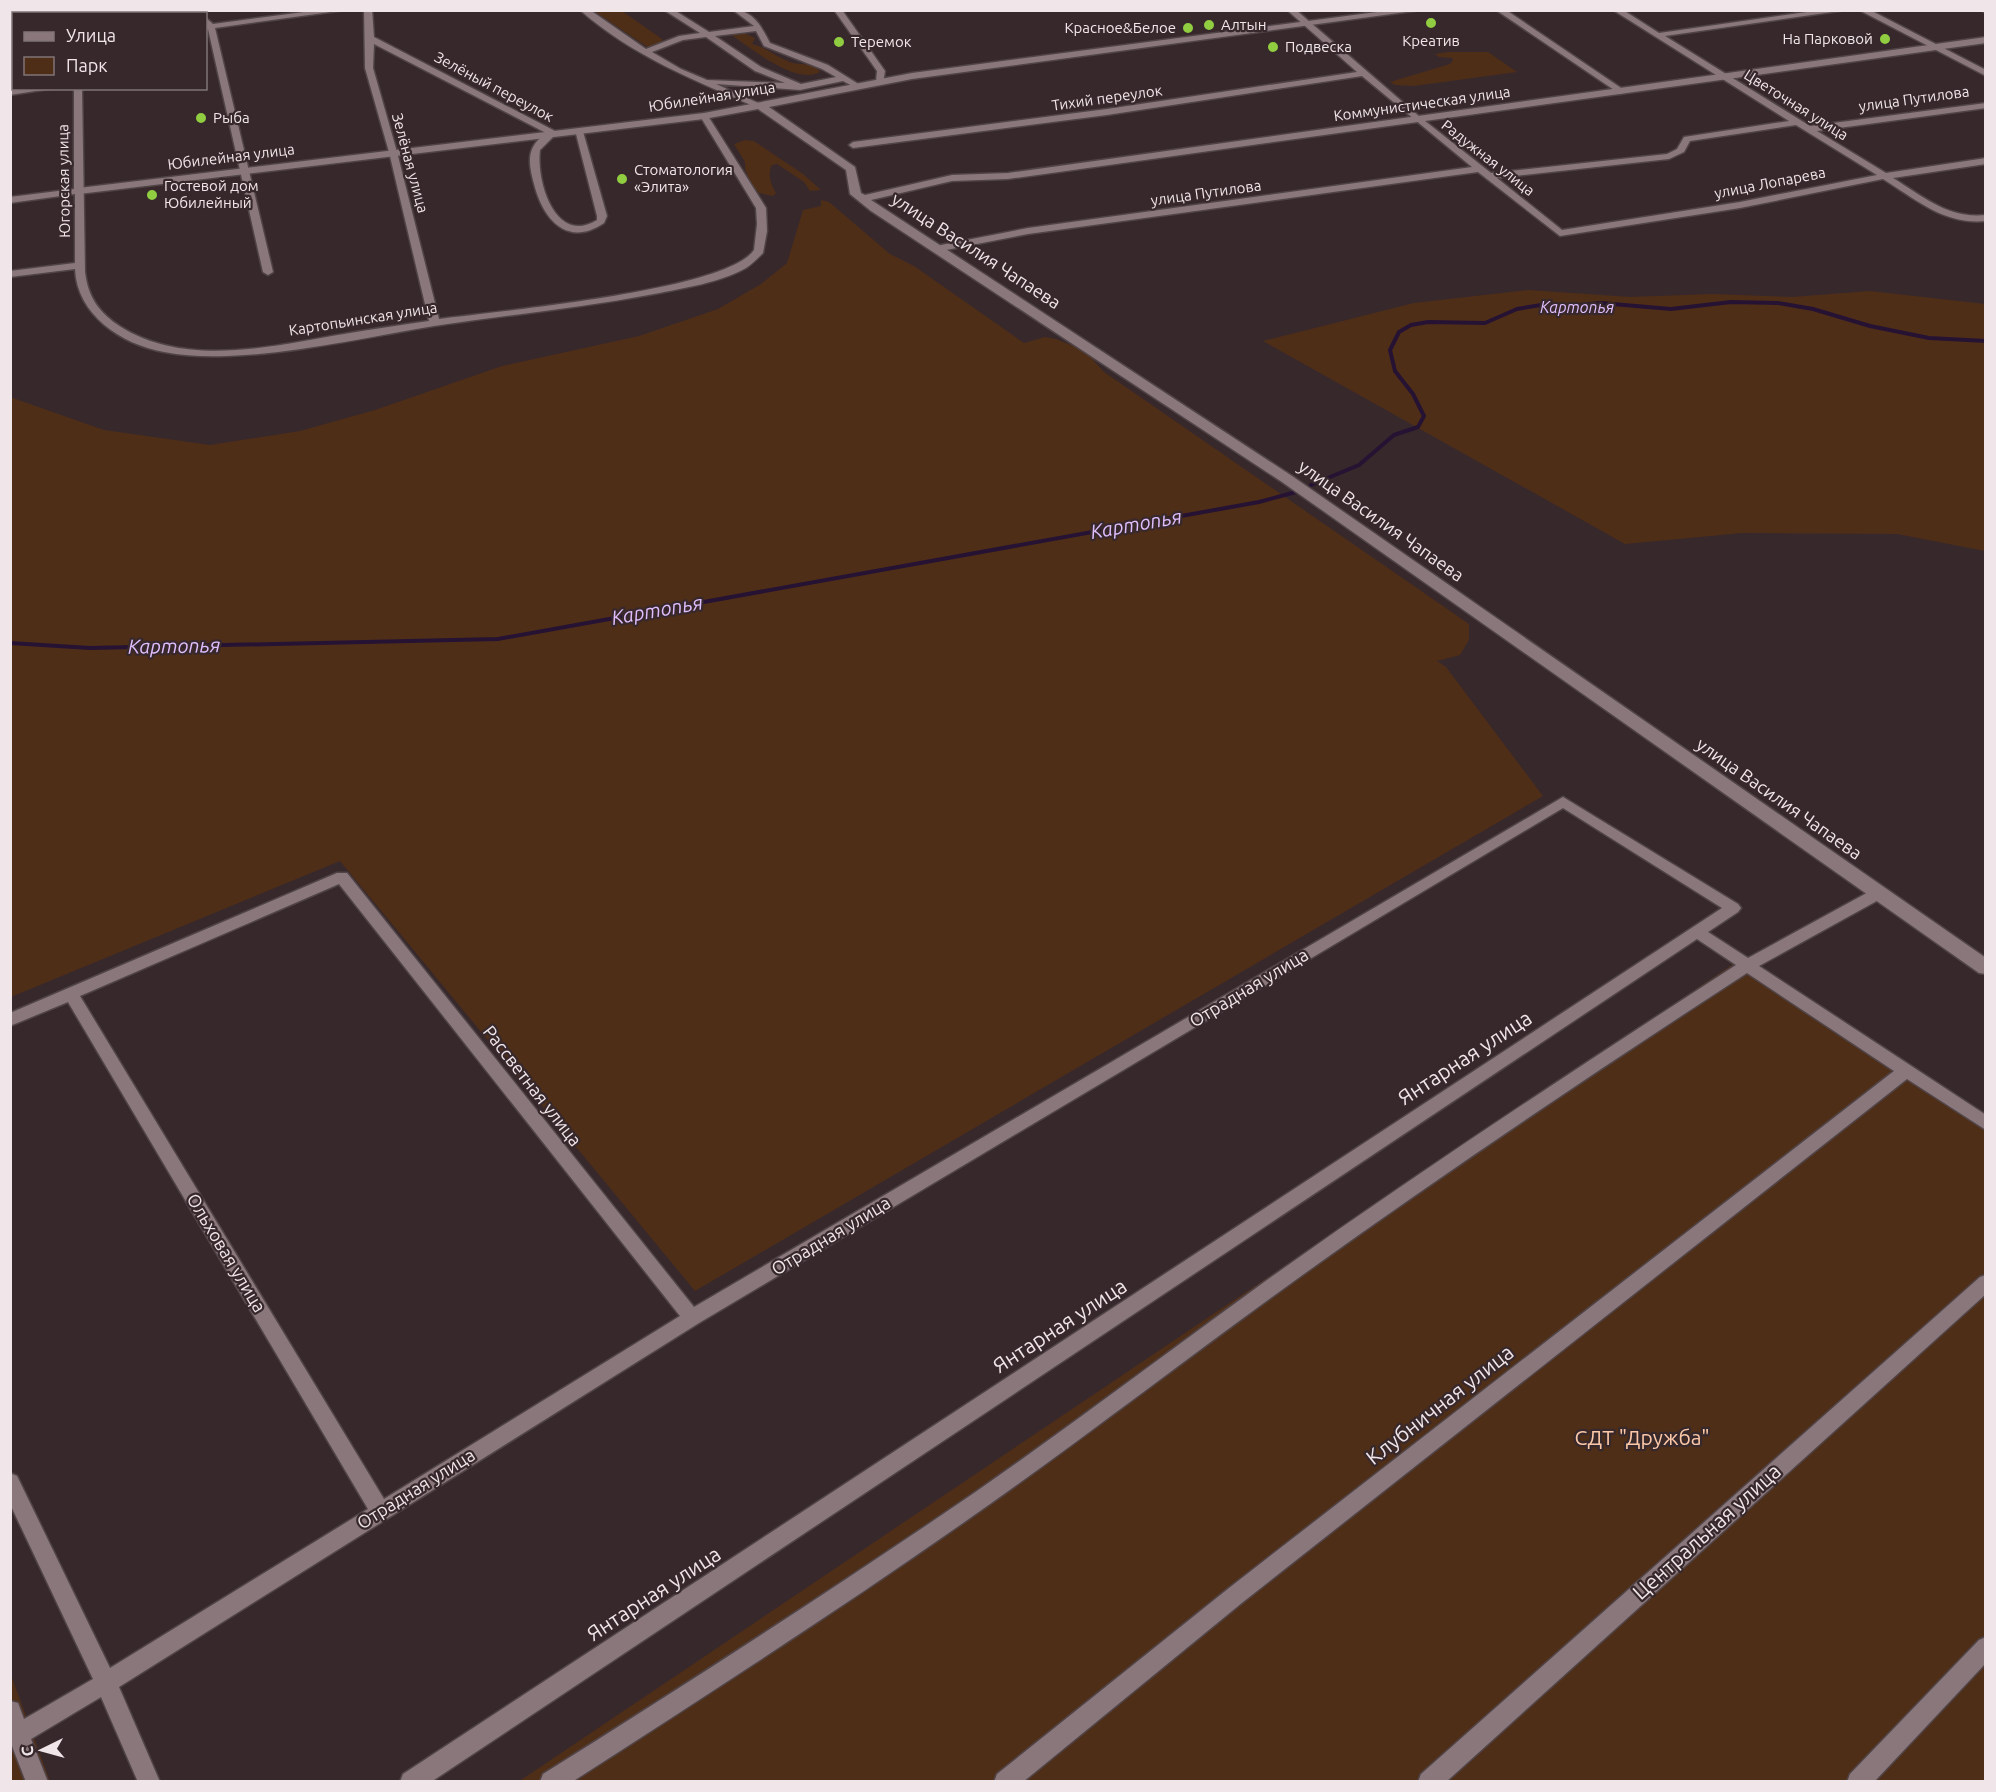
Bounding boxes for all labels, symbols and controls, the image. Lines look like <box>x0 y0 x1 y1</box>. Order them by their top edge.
legend <box>12 12 207 90</box>
place label: Алтын <box>1221 16 1266 33</box>
marker: Креатив <box>1424 16 1438 30</box>
marker: Алтын <box>1202 18 1216 32</box>
place label: Красное&Белое <box>1064 19 1176 36</box>
marker: Красное&Белое <box>1181 21 1195 35</box>
text: Улица <box>66 25 116 45</box>
place label: На Парковой <box>1782 30 1873 47</box>
place label: Креатив <box>1402 32 1460 49</box>
marker: На Парковой <box>1878 32 1892 46</box>
place label: Теремок <box>851 33 912 50</box>
marker: Теремок <box>832 35 846 49</box>
place label: Подвеска <box>1285 38 1352 55</box>
marker: Подвеска <box>1266 40 1280 54</box>
street label: Зелёный переулок <box>432 48 557 125</box>
text: Парк <box>66 55 107 75</box>
street label: Цветочная улица <box>1741 66 1851 143</box>
street label: Юбилейная улица <box>647 78 776 115</box>
street label: Тихий переулок <box>1051 81 1164 114</box>
street label: улица Путилова <box>1858 82 1970 115</box>
street label: Коммунистическая улица <box>1333 83 1511 124</box>
place label: Рыба <box>213 109 250 126</box>
marker: Рыба <box>194 111 208 125</box>
street label: Зелёная улица <box>389 111 432 215</box>
street label: Радужная улица <box>1439 116 1538 199</box>
street label: Югорская улица <box>54 124 73 238</box>
street label: Юбилейная улица <box>166 140 295 173</box>
place label: Стоматология «Элита» <box>634 161 733 195</box>
street label: улица Лопарева <box>1713 163 1827 202</box>
marker: Стоматология «Элита» <box>615 172 629 186</box>
street label: улица Путилова <box>1150 176 1262 209</box>
place label: Гостевой дом Юбилейный <box>164 177 259 211</box>
marker: Гостевой дом Юбилейный <box>145 188 159 202</box>
street label: улица Василия Чапаева <box>888 188 1065 312</box>
street label: Картопьинская улица <box>288 298 438 339</box>
water label: Картопья <box>1540 298 1614 316</box>
street label: улица Василия Чапаева <box>1295 455 1468 585</box>
water label: Картопья <box>1088 504 1183 543</box>
water label: Картопья <box>609 590 704 629</box>
water label: Картопья <box>128 633 220 658</box>
street label: улица Василия Чапаева <box>1693 733 1866 863</box>
street label: Отрадная улица <box>1185 944 1312 1031</box>
street label: Янтарная улица <box>1393 1005 1536 1109</box>
street label: Рассветная улица <box>480 1021 586 1150</box>
street label: Ольховая улица <box>183 1189 270 1316</box>
street label: Отрадная улица <box>767 1192 894 1279</box>
street label: Янтарная улица <box>988 1273 1131 1377</box>
street label: Клубничная улица <box>1361 1339 1518 1469</box>
park label: СДТ "Дружба" <box>1574 1425 1710 1449</box>
street label: Отрадная улица <box>353 1444 478 1532</box>
street label: Центральная улица <box>1627 1458 1785 1604</box>
street label: Янтарная улица <box>582 1541 725 1645</box>
north arrow <box>12 1720 72 1780</box>
text: С <box>18 1745 36 1757</box>

